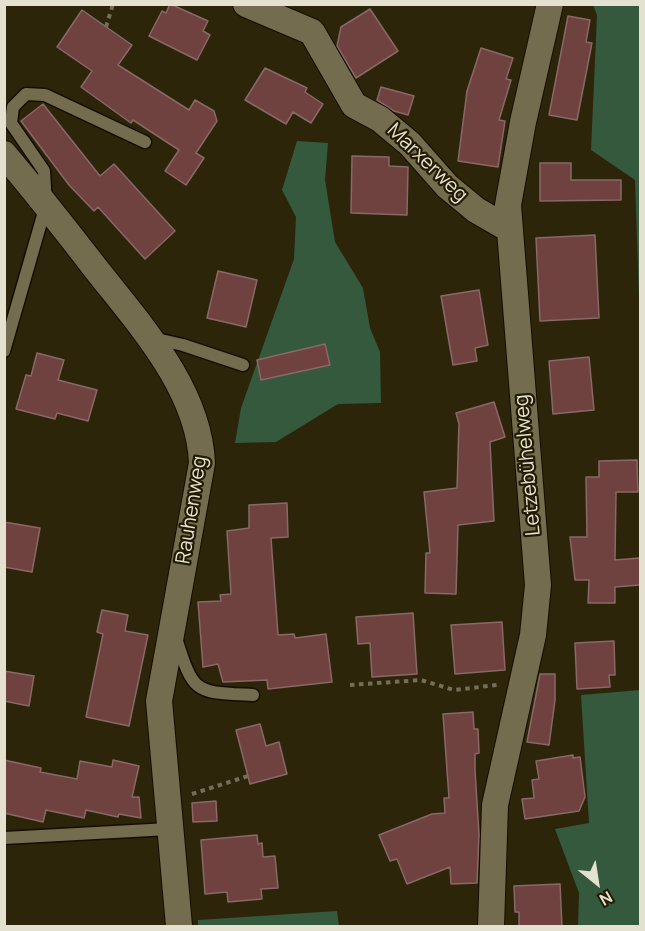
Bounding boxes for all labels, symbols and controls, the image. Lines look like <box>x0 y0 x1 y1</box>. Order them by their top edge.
street label: Marxerweg <box>382 119 472 207</box>
street label: Letzebühelweg <box>510 393 546 537</box>
street label: Rauhenweg <box>172 454 212 566</box>
north arrow <box>567 853 627 913</box>
text: N <box>596 886 616 911</box>

